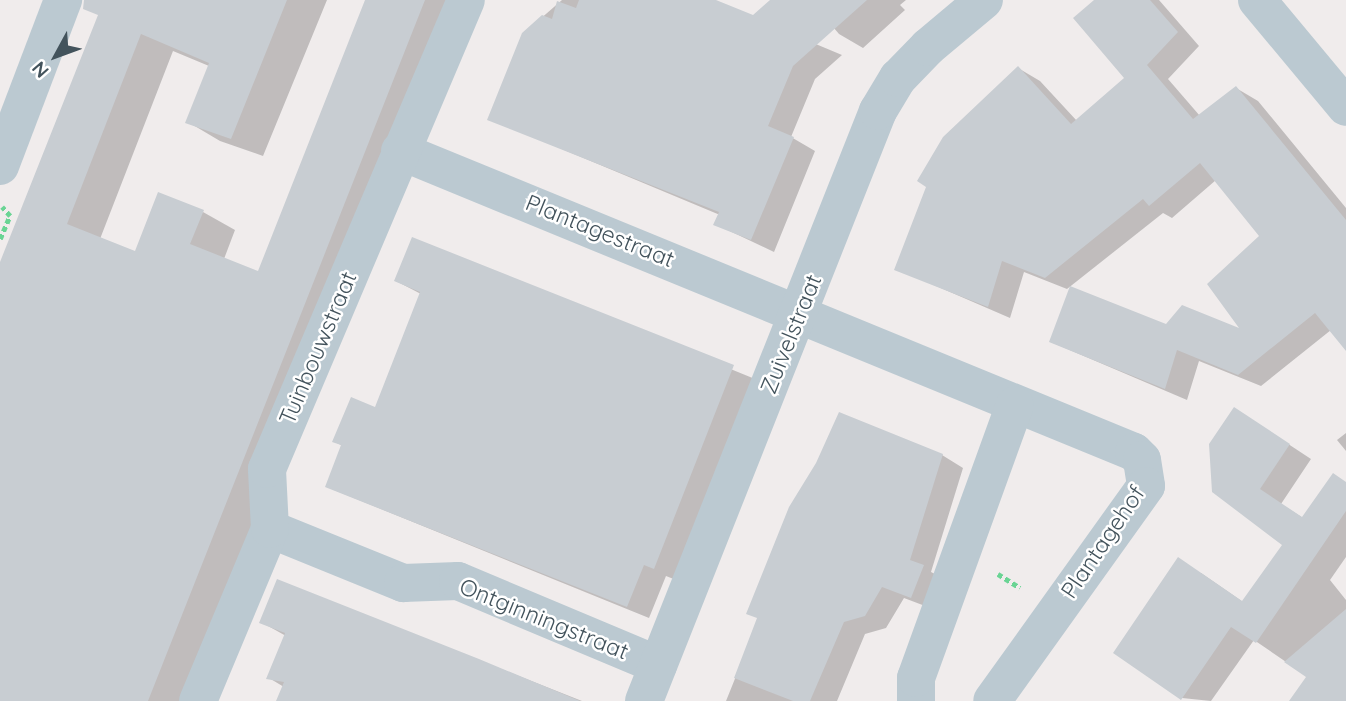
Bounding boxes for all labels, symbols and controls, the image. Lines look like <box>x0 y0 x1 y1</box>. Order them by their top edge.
north arrow <box>21 21 91 91</box>
text: N <box>27 57 54 83</box>
street label: Plantagestraat <box>522 189 678 273</box>
street label: Tuinbouwstraat <box>273 267 363 429</box>
street label: Zuivelstraat <box>755 270 827 398</box>
street label: Plantagehof <box>1055 480 1151 604</box>
street label: Ontginningstraat <box>455 573 633 665</box>

